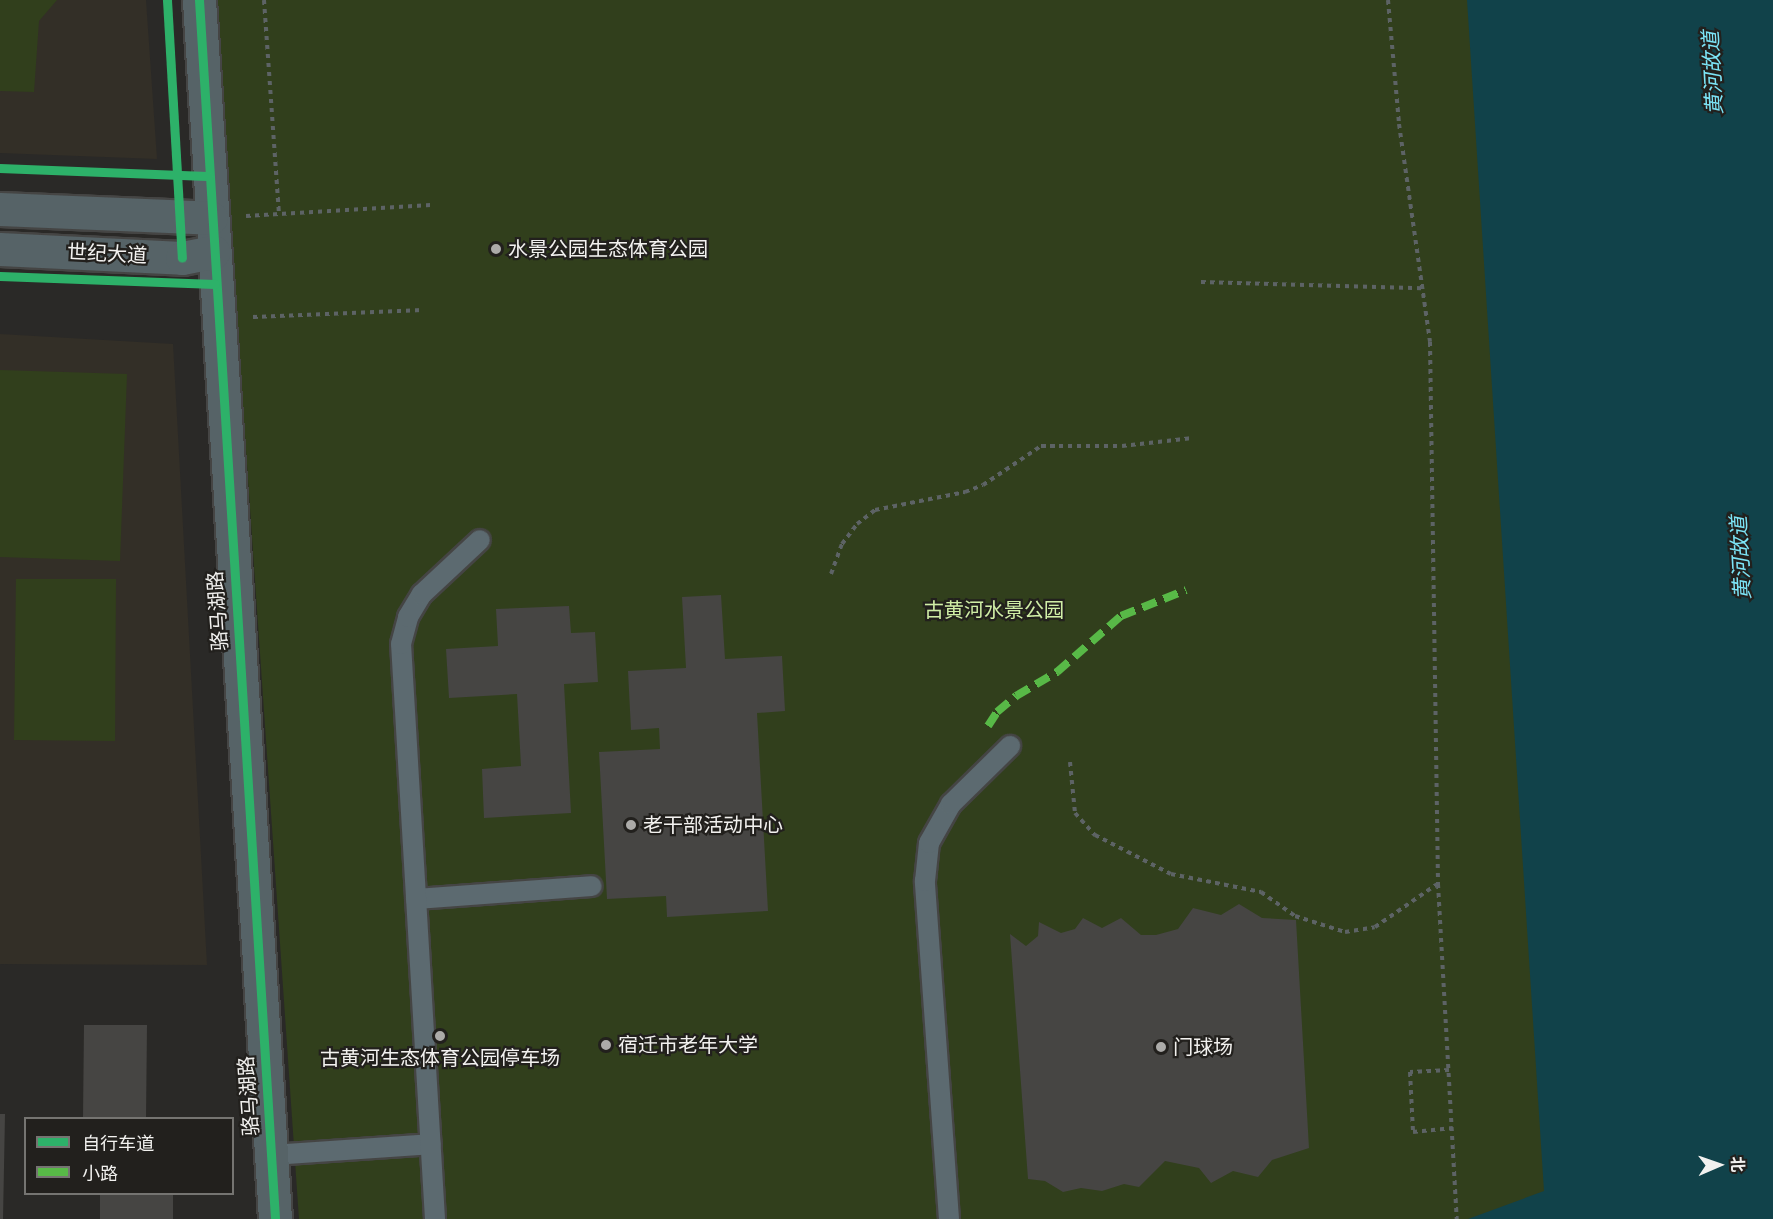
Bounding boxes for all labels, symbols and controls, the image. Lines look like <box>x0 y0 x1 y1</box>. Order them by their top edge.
water label: 黄河故道 <box>1698 30 1728 116</box>
place label: 水景公园生态体育公园 <box>508 237 708 261</box>
street label: 世纪大道 <box>66 240 148 268</box>
marker: 水景公园生态体育公园 <box>489 242 503 256</box>
water label: 黄河故道 <box>1726 515 1756 601</box>
street label: 骆马湖路 <box>203 570 233 652</box>
park label: 古黄河水景公园 <box>924 598 1064 622</box>
place label: 老干部活动中心 <box>643 813 783 837</box>
marker: 老干部活动中心 <box>624 818 638 832</box>
marker: 古黄河生态体育公园停车场 <box>433 1029 447 1043</box>
place label: 宿迁市老年大学 <box>618 1033 758 1057</box>
place label: 门球场 <box>1173 1035 1233 1059</box>
marker: 宿迁市老年大学 <box>599 1038 613 1052</box>
marker: 门球场 <box>1154 1040 1168 1054</box>
place label: 古黄河生态体育公园停车场 <box>320 1046 560 1070</box>
street label: 骆马湖路 <box>234 1055 264 1137</box>
legend <box>24 1117 234 1195</box>
text: 自行车道 <box>82 1133 154 1155</box>
north arrow <box>1689 1135 1749 1195</box>
text: 北 <box>1728 1156 1747 1173</box>
text: 小路 <box>82 1163 118 1185</box>

